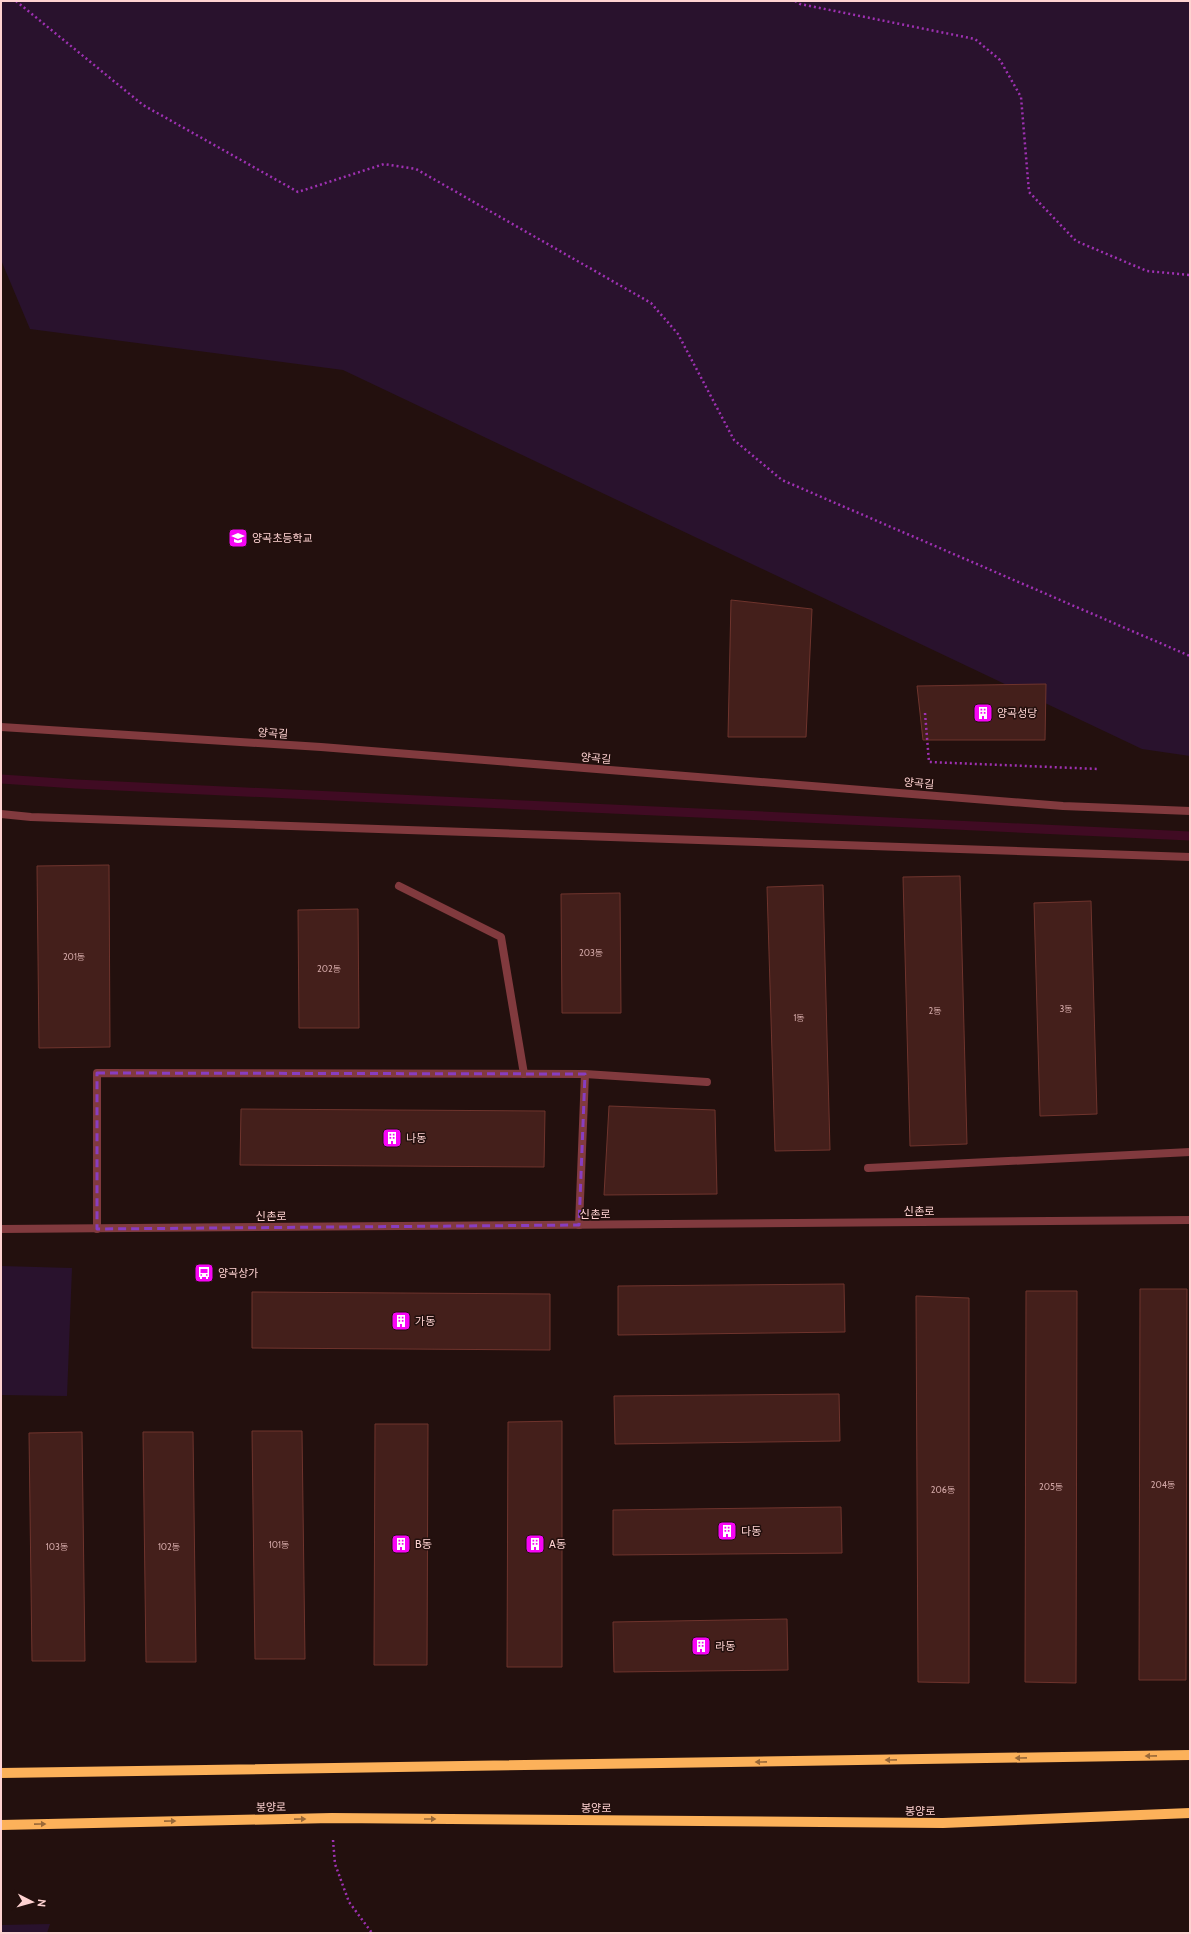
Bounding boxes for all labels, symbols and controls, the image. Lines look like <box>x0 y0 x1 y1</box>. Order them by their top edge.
school or university icon: 양곡초등학교 <box>227 527 249 549</box>
place label: 양곡초등학교 <box>252 531 313 545</box>
building icon: 양곡성당 <box>972 702 994 724</box>
place label: 양곡성당 <box>997 706 1037 720</box>
street label: 양곡길 <box>257 725 289 741</box>
street label: 양곡길 <box>580 750 612 766</box>
street label: 양곡길 <box>903 775 935 791</box>
house number: 203동 <box>579 947 603 958</box>
house number: 201동 <box>63 951 85 962</box>
house number: 202동 <box>317 963 341 974</box>
house number: 3동 <box>1059 1003 1073 1014</box>
house number: 2동 <box>929 1005 942 1016</box>
house number: 1동 <box>793 1012 805 1023</box>
building icon: 나동 <box>381 1127 403 1149</box>
place label: 나동 <box>406 1131 426 1145</box>
street label: 신촌로 <box>904 1204 934 1218</box>
street label: 신촌로 <box>580 1207 610 1221</box>
street label: 신촌로 <box>256 1209 286 1223</box>
bus stop icon: 양곡상가 <box>193 1262 215 1284</box>
place label: 양곡상가 <box>218 1266 258 1280</box>
building icon: 가동 <box>390 1310 412 1332</box>
place label: 가동 <box>415 1314 435 1328</box>
house number: 204동 <box>1151 1479 1175 1490</box>
house number: 205동 <box>1039 1481 1063 1492</box>
house number: 206동 <box>931 1484 955 1495</box>
building icon: 다동 <box>716 1520 738 1542</box>
place label: 다동 <box>741 1524 761 1538</box>
building icon: B동 <box>390 1533 412 1555</box>
building icon: A동 <box>524 1533 546 1555</box>
place label: B동 <box>415 1537 432 1551</box>
place label: A동 <box>549 1537 566 1551</box>
house number: 101동 <box>269 1539 289 1550</box>
house number: 103동 <box>46 1541 68 1552</box>
house number: 102동 <box>158 1541 180 1552</box>
building icon: 라동 <box>690 1635 712 1657</box>
place label: 라동 <box>715 1639 735 1653</box>
one-way arrow <box>1144 1753 1157 1759</box>
one-way arrow <box>1014 1755 1027 1761</box>
one-way arrow <box>884 1757 897 1763</box>
one-way arrow <box>754 1759 767 1765</box>
street label: 봉양로 <box>256 1800 286 1814</box>
street label: 봉양로 <box>581 1801 611 1815</box>
street label: 봉양로 <box>905 1804 935 1818</box>
one-way arrow <box>294 1816 307 1822</box>
one-way arrow <box>424 1816 437 1822</box>
one-way arrow <box>164 1818 176 1825</box>
one-way arrow <box>34 1821 47 1827</box>
north arrow <box>12 1882 52 1922</box>
text: N <box>35 1898 49 1908</box>

